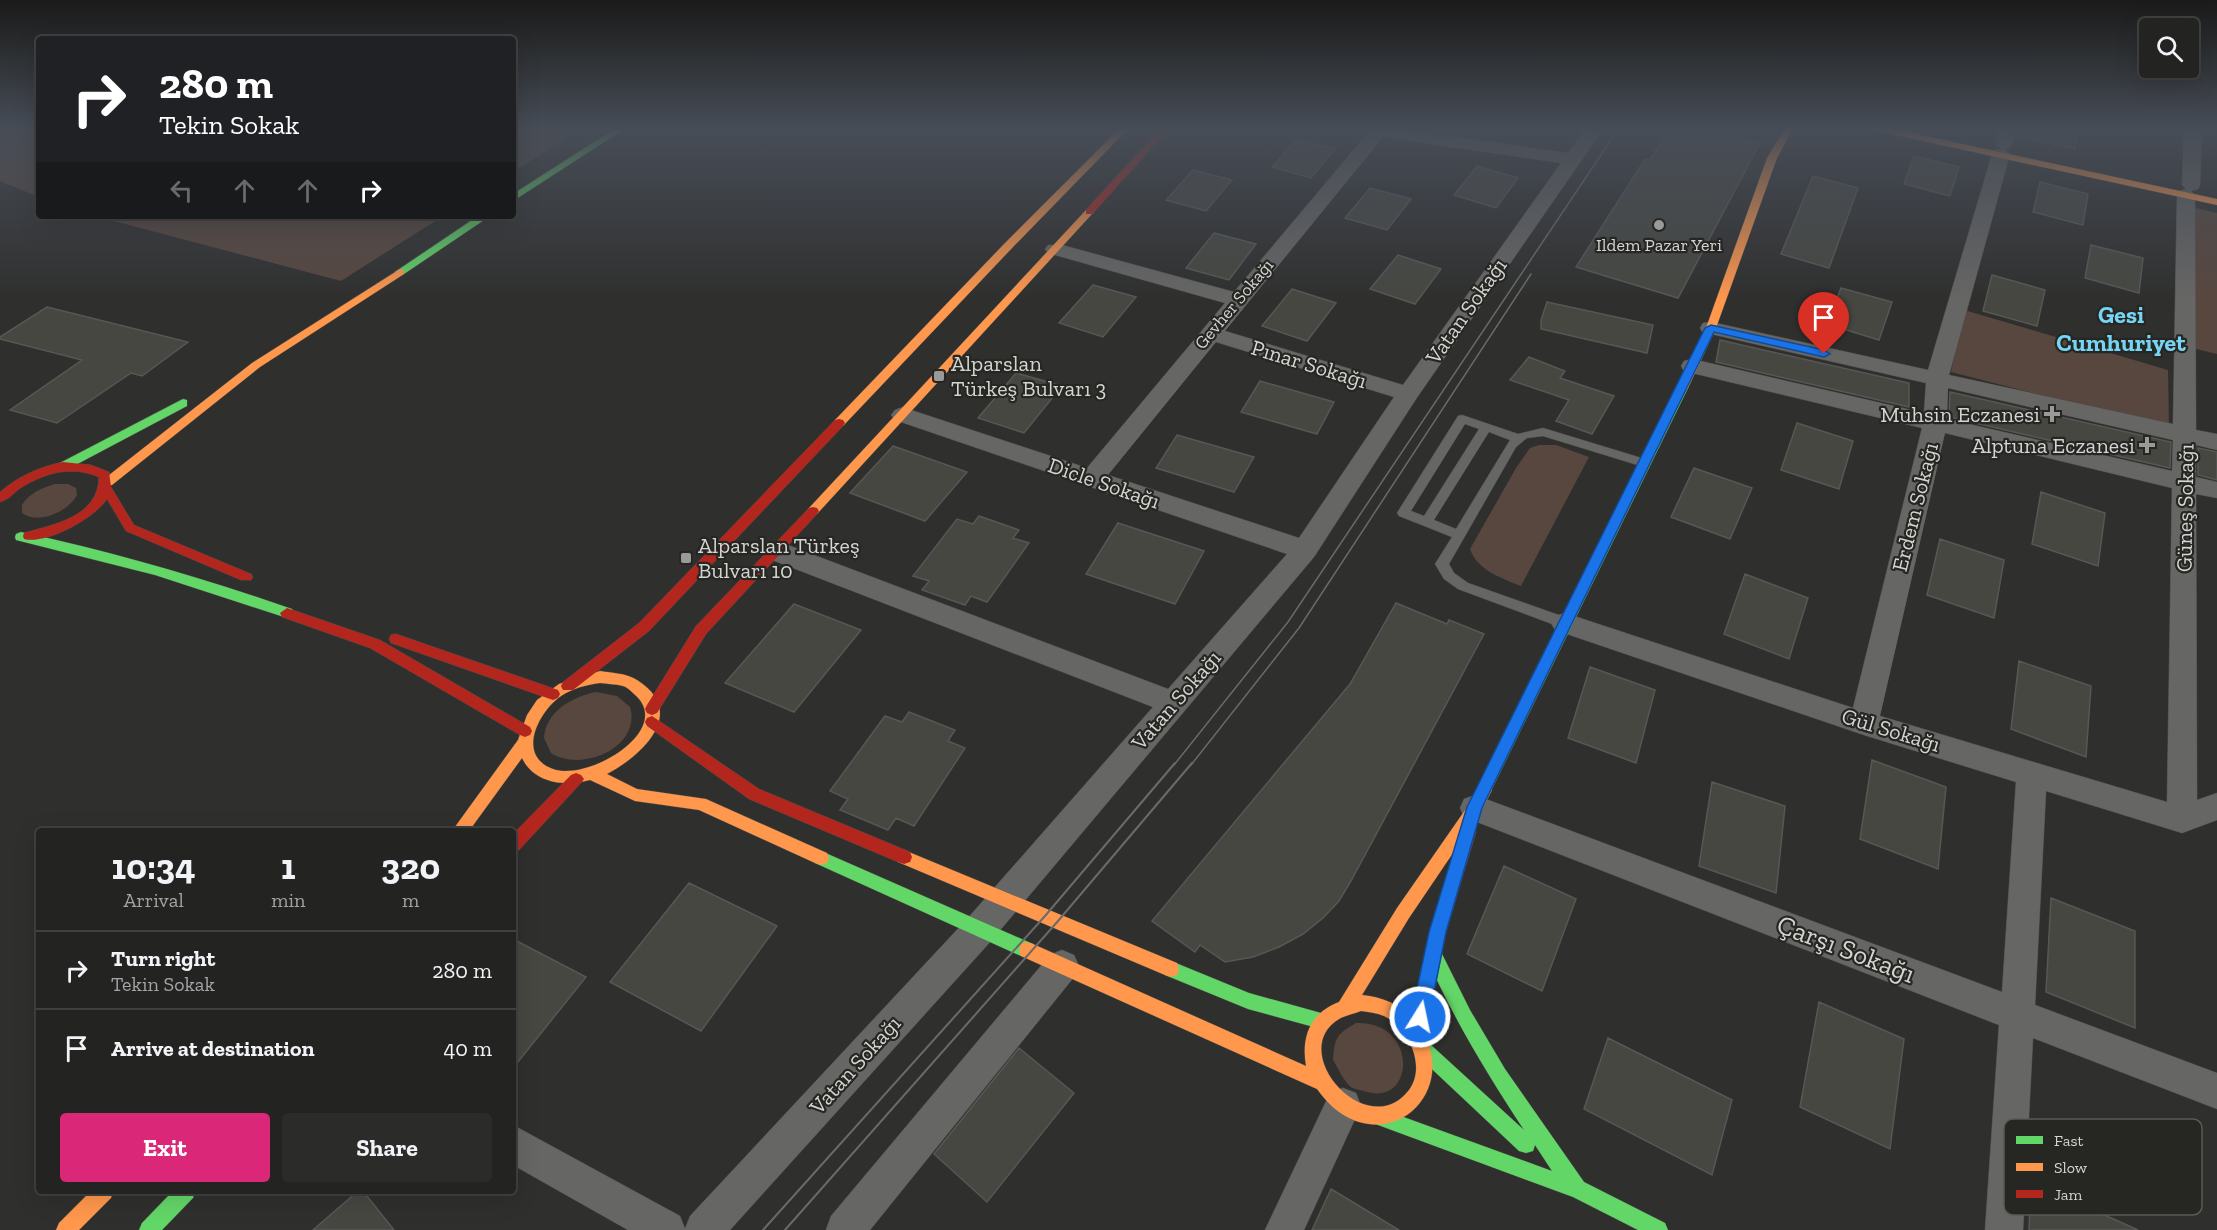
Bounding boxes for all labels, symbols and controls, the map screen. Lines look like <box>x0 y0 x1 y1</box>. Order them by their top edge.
map controls <box>2139 18 2199 78</box>
button: search <box>2139 18 2199 78</box>
text: 280 m <box>159 58 273 109</box>
icon: right <box>60 60 138 138</box>
text: Tekin Sokak <box>159 109 299 141</box>
icon: left <box>165 174 198 207</box>
icon: ahead <box>228 174 261 207</box>
icon: ahead <box>291 174 324 207</box>
icon: right <box>354 174 387 207</box>
marker: Ildem Pazar Yeri <box>1652 218 1666 232</box>
place label: Ildem Pazar Yeri <box>1596 234 1722 256</box>
street label: Vatan Sokağı <box>1419 253 1512 370</box>
street label: Gevher Sokağı <box>1190 254 1278 354</box>
pin <box>1798 292 1849 354</box>
district label: Gesi Cumhuriyet <box>2056 300 2186 357</box>
icon: arrive <box>1807 301 1840 334</box>
street label: Pınar Sokağı <box>1248 334 1370 394</box>
place label: Alparslan Türkeş Bulvarı 3 <box>951 350 1106 402</box>
marker: Alparslan Türkeş Bulvarı 3 <box>932 369 946 383</box>
place label: Muhsin Eczanesi <box>1880 401 2040 428</box>
marker: Muhsin Eczanesi <box>2045 407 2059 421</box>
place label: Alptuna Eczanesi <box>1971 432 2135 459</box>
marker: Alptuna Eczanesi <box>2140 438 2154 452</box>
street label: Erdem Sokağı <box>1886 440 1944 574</box>
street label: Güneş Sokağı <box>2170 444 2200 572</box>
street label: Dicle Sokağı <box>1045 451 1163 515</box>
place label: Alparslan Türkeş Bulvarı 10 <box>698 532 860 584</box>
marker: Alparslan Türkeş Bulvarı 10 <box>679 551 693 565</box>
street label: Vatan Sokağı <box>1125 645 1227 756</box>
street label: Gül Sokağı <box>1838 702 1944 758</box>
text: 10:34 <box>112 845 196 888</box>
text: 1 <box>281 845 296 888</box>
text: 320 <box>381 845 440 888</box>
text: Arrival <box>123 888 184 912</box>
text: min <box>271 888 305 912</box>
text: m <box>402 888 419 912</box>
street label: Çarşı Sokağı <box>1773 908 1920 990</box>
text: Turn right <box>111 945 215 972</box>
icon: right <box>60 954 93 987</box>
text: 280 m <box>432 957 492 984</box>
text: Tekin Sokak <box>111 972 215 996</box>
position arrow <box>1388 985 1452 1049</box>
street label: Vatan Sokağı <box>803 1010 906 1121</box>
icon: arrive <box>60 1032 93 1065</box>
text: Arrive at destination <box>111 1035 314 1062</box>
text: 40 m <box>443 1035 492 1062</box>
button: Exit <box>60 1113 270 1182</box>
button: Share <box>282 1113 492 1182</box>
legend <box>2004 1119 2202 1215</box>
text: Fast <box>2054 1131 2083 1150</box>
text: Slow <box>2054 1158 2088 1177</box>
text: Jam <box>2054 1185 2083 1204</box>

